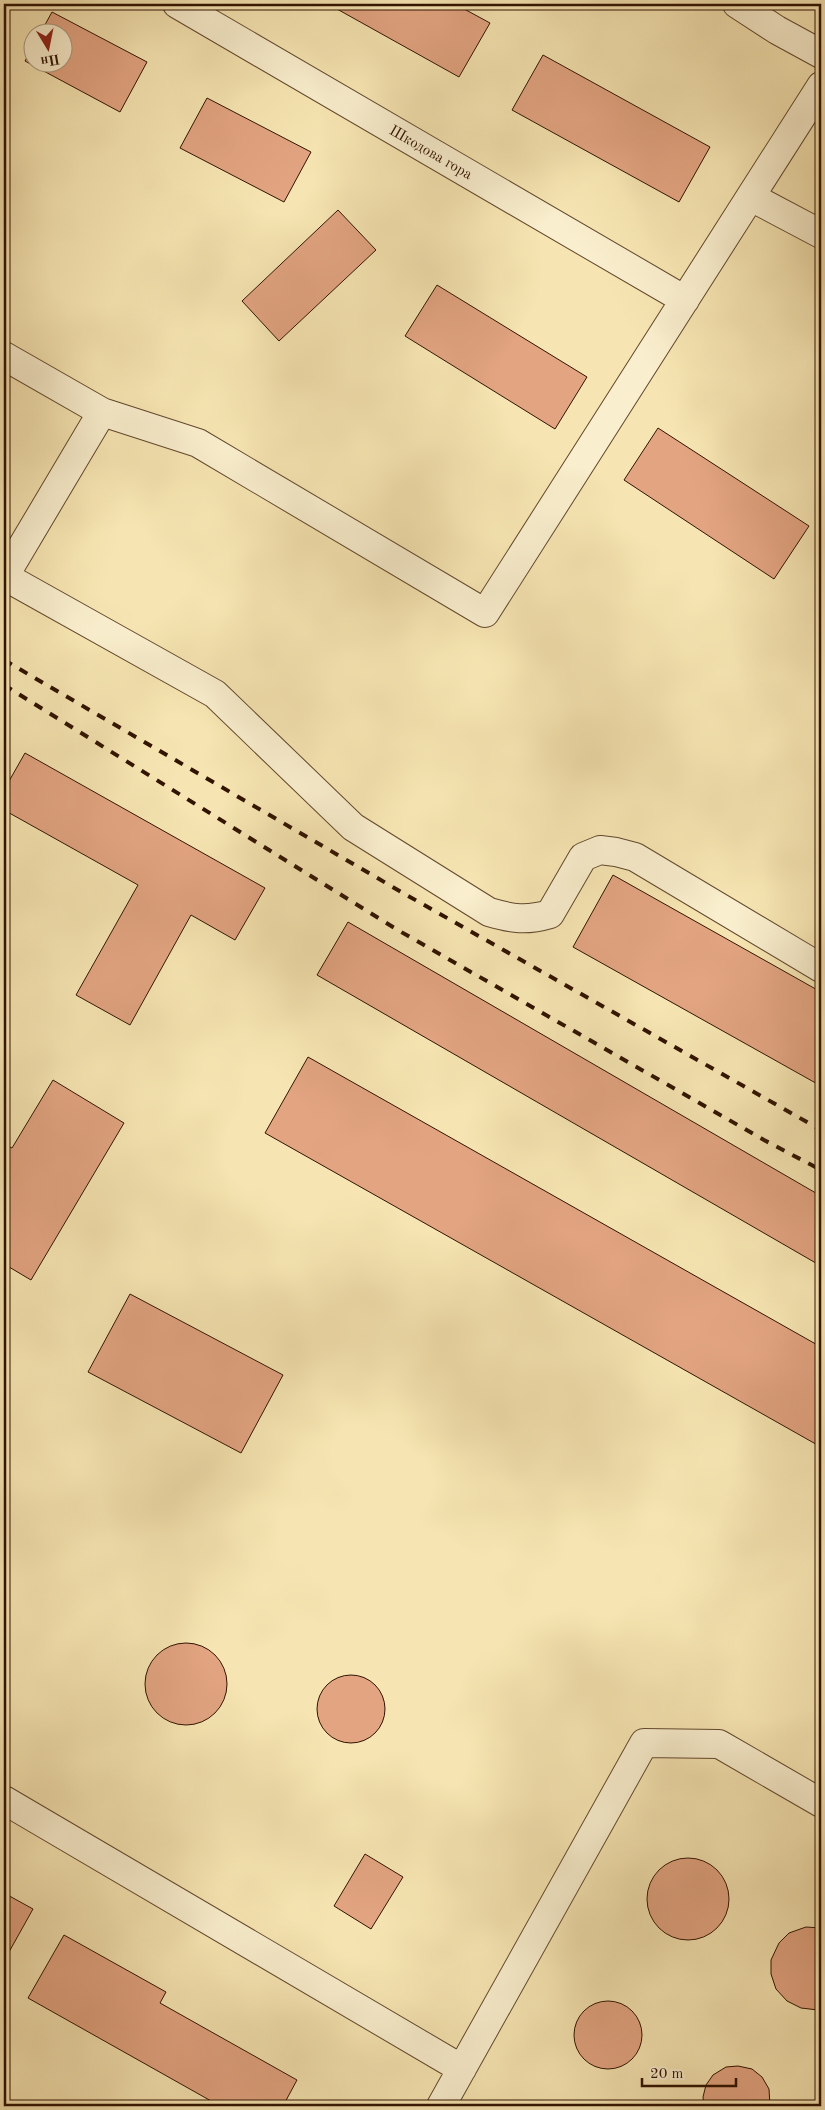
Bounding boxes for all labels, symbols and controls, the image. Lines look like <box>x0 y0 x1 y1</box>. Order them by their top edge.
north arrow <box>22 22 72 72</box>
text: Пн <box>39 51 61 68</box>
street label: Шкодова гора <box>386 124 475 183</box>
scale bar <box>642 2055 736 2087</box>
text: 20 m <box>650 2067 684 2082</box>

